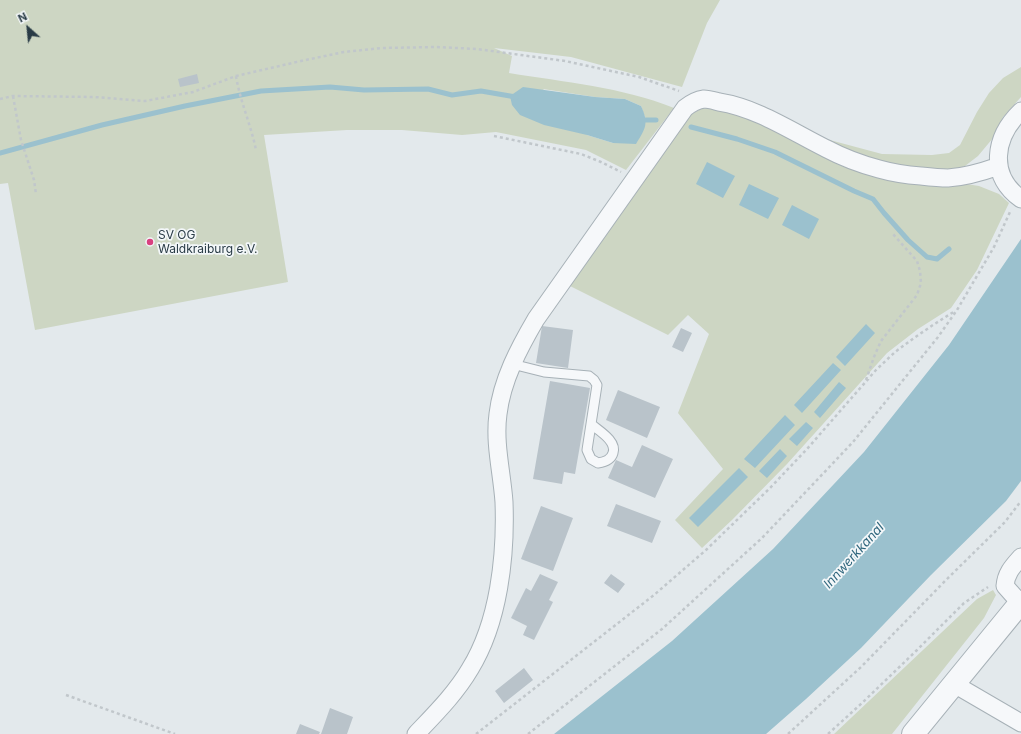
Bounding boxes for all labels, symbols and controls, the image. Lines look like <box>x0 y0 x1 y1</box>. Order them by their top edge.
north arrow <box>8 8 48 48</box>
text: N <box>16 9 29 25</box>
place label: SV OG Waldkraiburg e.V. <box>158 228 257 256</box>
marker: SV OG Waldkraiburg e.V. <box>145 237 155 247</box>
water label: Innwerkkanal <box>821 520 887 592</box>

